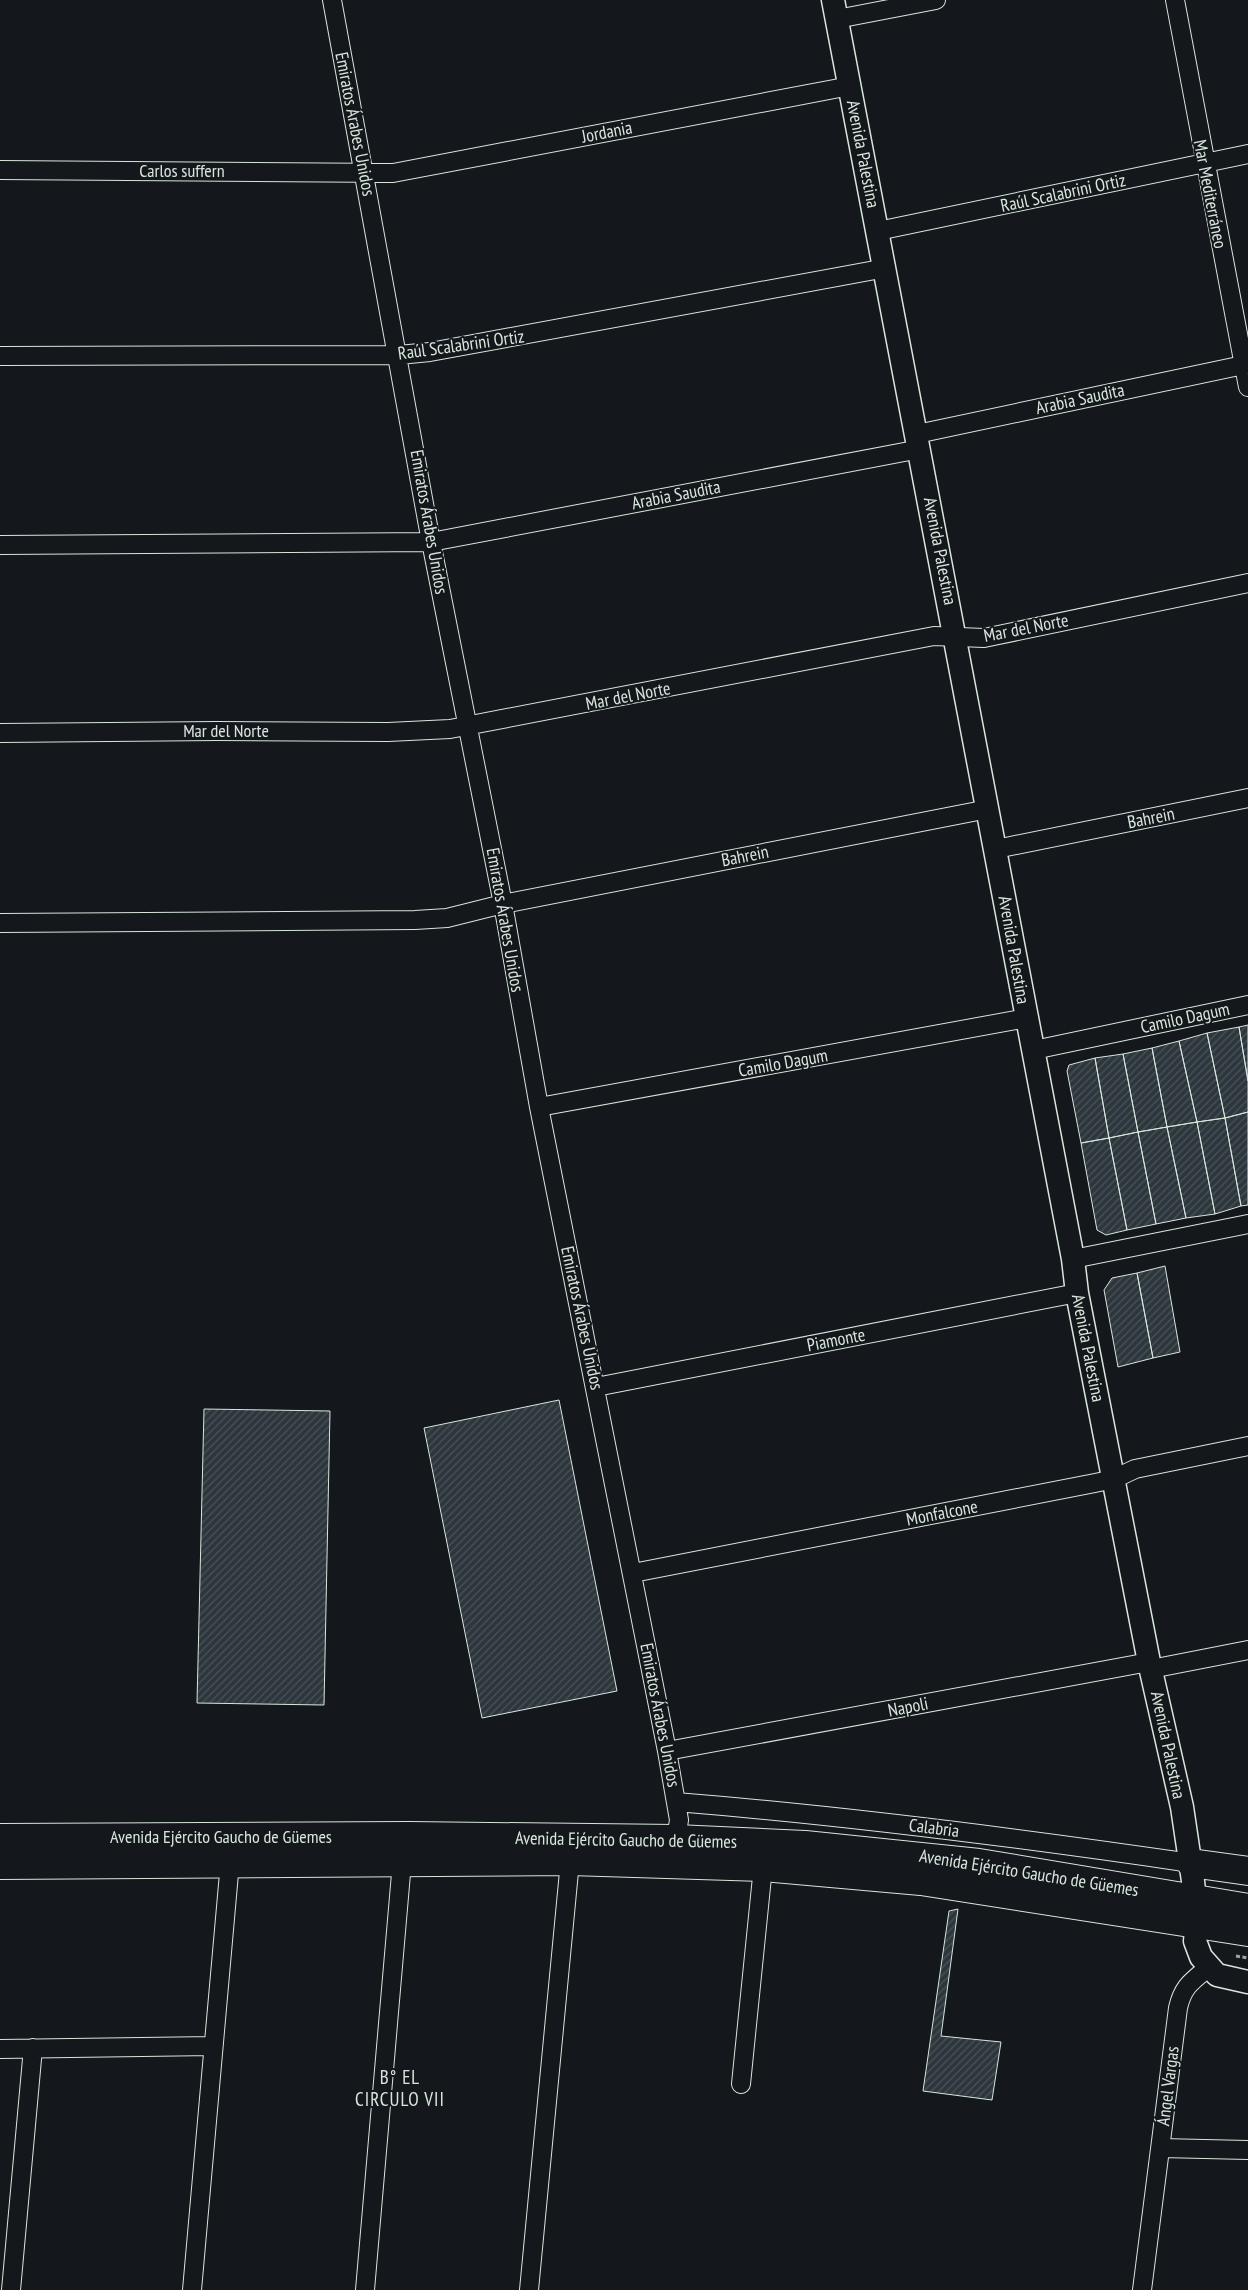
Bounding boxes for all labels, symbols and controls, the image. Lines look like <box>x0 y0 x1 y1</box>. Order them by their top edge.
street label: Emiratos Árabes Unidos <box>330 50 381 198</box>
street label: Avenida Palestina <box>842 98 885 210</box>
street label: Jordania <box>579 115 634 148</box>
street label: Mar Mediterráneo <box>1189 138 1232 250</box>
street label: Carlos suffern <box>139 159 225 182</box>
street label: Raúl Scalabrini Ortiz <box>998 168 1128 217</box>
street label: Raúl Scalabrini Ortiz <box>396 324 526 365</box>
street label: Arabia Saudita <box>1034 378 1126 419</box>
street label: Emiratos Árabes Unidos <box>405 448 454 596</box>
street label: Arabia Saudita <box>630 475 722 514</box>
street label: Avenida Palestina <box>919 495 962 607</box>
street label: Mar del Norte <box>982 608 1070 647</box>
street label: Mar del Norte <box>584 676 672 715</box>
street label: Mar del Norte <box>183 719 269 742</box>
street label: Bahrein <box>1125 802 1177 833</box>
street label: Bahrein <box>719 840 771 871</box>
street label: Emiratos Árabes Unidos <box>481 846 530 994</box>
street label: Avenida Palestina <box>994 894 1035 1006</box>
street label: Camilo Dagum <box>1138 997 1232 1038</box>
street label: Camilo Dagum <box>736 1043 830 1082</box>
street label: Emiratos Árabes Unidos <box>556 1244 609 1392</box>
street label: Avenida Palestina <box>1067 1292 1110 1404</box>
street label: Piamonte <box>805 1323 867 1356</box>
street label: Monfalcone <box>904 1494 980 1531</box>
street label: Emiratos Árabes Unidos <box>635 1641 686 1789</box>
street label: Avenida Palestina <box>1146 1689 1191 1801</box>
street label: Napoli <box>886 1691 930 1722</box>
street label: Calabria <box>908 1813 961 1842</box>
street label: Avenida Ejército Gaucho de Güemes <box>110 1825 332 1848</box>
street label: Avenida Ejército Gaucho de Güemes <box>515 1826 737 1853</box>
street label: Avenida Ejército Gaucho de Güemes <box>918 1844 1140 1901</box>
street label: Ángel Vargas <box>1151 2045 1184 2127</box>
district label: B° EL CIRCULO VII <box>355 2065 445 2111</box>

